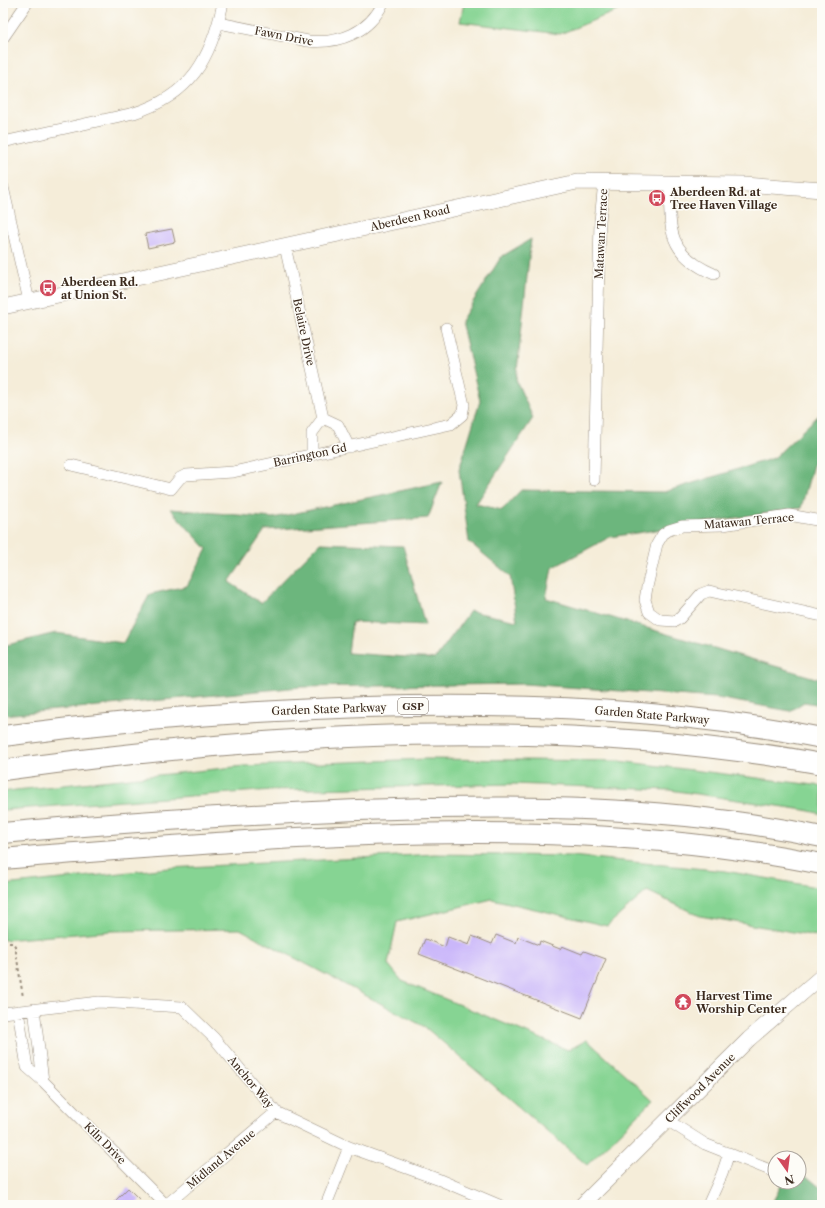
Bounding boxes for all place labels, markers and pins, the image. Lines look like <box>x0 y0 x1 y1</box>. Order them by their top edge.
place label: Aberdeen Rd. at Tree Haven Village <box>669 185 778 212</box>
bus stop icon: Aberdeen Rd. at Tree Haven Village <box>647 188 667 208</box>
place label: Aberdeen Rd. at Union St. <box>60 275 138 302</box>
bus stop icon: Aberdeen Rd. at Union St. <box>38 278 58 298</box>
place label: Harvest Time Worship Center <box>695 989 787 1016</box>
temple icon: Harvest Time Worship Center <box>673 992 693 1012</box>

